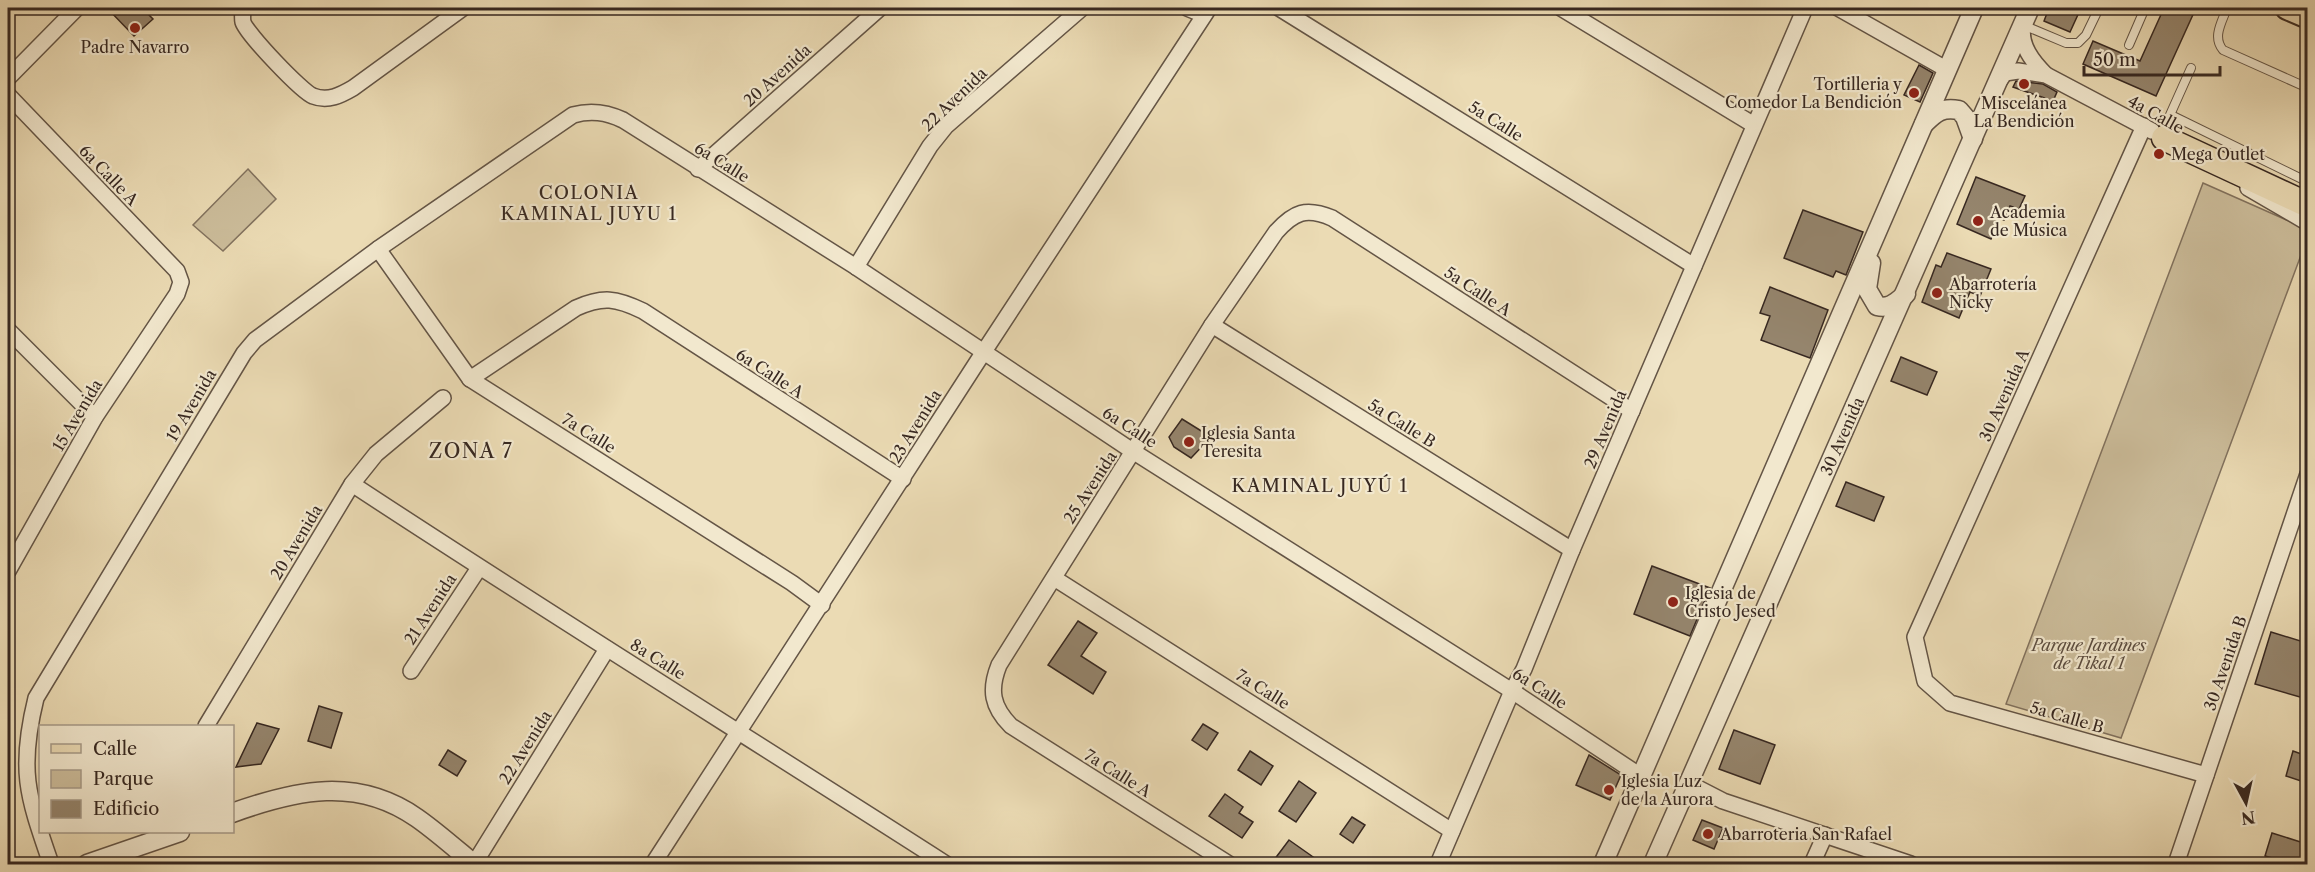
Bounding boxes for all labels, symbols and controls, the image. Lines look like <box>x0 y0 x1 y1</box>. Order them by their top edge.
marker: Padre Navarro <box>128 21 142 35</box>
place label: Padre Navarro <box>81 37 190 57</box>
street label: 20 Avenida <box>739 39 815 111</box>
scale bar <box>2084 39 2220 77</box>
text: 50 m <box>2093 49 2136 71</box>
street label: 22 Avenida <box>917 63 991 135</box>
place label: Tortilleria y Comedor La Bendición <box>1725 74 1903 112</box>
marker: Miscelánea La Bendición <box>2017 77 2031 91</box>
marker: Tortilleria y Comedor La Bendición <box>1907 86 1921 100</box>
street label: 4a Calle <box>2124 90 2188 138</box>
place label: Miscelánea La Bendición <box>1974 93 2074 131</box>
street label: 5a Calle <box>1465 97 1527 146</box>
street label: 6a Calle <box>691 137 753 187</box>
street label: 6a Calle A <box>75 141 144 210</box>
place label: Mega Outlet <box>2171 144 2265 164</box>
marker: Mega Outlet <box>2152 147 2166 161</box>
district label: COLONIA KAMINAL JUYU 1 <box>501 182 677 225</box>
place label: Academia de Música <box>1989 202 2068 240</box>
marker: Academia de Música <box>1971 214 1985 228</box>
street label: 5a Calle A <box>1441 262 1516 321</box>
place label: Abarrotería Nicky <box>1948 274 2037 312</box>
marker: Abarrotería Nicky <box>1930 286 1944 300</box>
street label: 6a Calle A <box>732 344 809 403</box>
street label: 30 Avenida A <box>1975 345 2034 444</box>
street label: 19 Avenida <box>162 365 221 445</box>
street label: 15 Avenida <box>48 375 106 455</box>
street label: 23 Avenida <box>885 385 946 466</box>
street label: 29 Avenida <box>1580 386 1631 471</box>
street label: 30 Avenida <box>1816 393 1868 478</box>
street label: 5a Calle B <box>1365 394 1439 452</box>
street label: 6a Calle <box>1099 402 1161 452</box>
street label: 7a Calle <box>558 409 620 457</box>
place label: Iglesia Santa Teresita <box>1201 423 1296 461</box>
marker: Iglesia Santa Teresita <box>1182 435 1196 449</box>
district label: ZONA 7 <box>429 439 513 463</box>
street label: 25 Avenida <box>1059 446 1121 527</box>
district label: KAMINAL JUYÚ 1 <box>1232 474 1408 497</box>
street label: 20 Avenida <box>266 500 327 583</box>
street label: 21 Avenida <box>400 569 461 648</box>
place label: Iglesia de Cristo Jesed <box>1685 583 1776 621</box>
marker: Iglesia de Cristo Jesed <box>1666 595 1680 609</box>
street label: 30 Avenida B <box>2199 613 2251 713</box>
street label: 8a Calle <box>627 634 689 684</box>
park label: Parque Jardines de Tikal 1 <box>2030 635 2146 673</box>
street label: 6a Calle <box>1509 663 1571 713</box>
street label: 7a Calle <box>1232 665 1294 713</box>
street label: 5a Calle B <box>2028 697 2106 737</box>
street label: 22 Avenida <box>494 706 556 788</box>
legend <box>39 725 234 833</box>
text: Calle <box>93 738 137 760</box>
street label: 7a Calle A <box>1081 745 1156 802</box>
text: Parque <box>93 768 154 790</box>
place label: Iglesia Luz de la Aurora <box>1621 771 1714 809</box>
north arrow <box>2216 773 2276 833</box>
marker: Iglesia Luz de la Aurora <box>1602 783 1616 797</box>
text: Edificio <box>93 798 159 820</box>
text: N <box>2240 807 2256 829</box>
place label: Abarroteria San Rafael <box>1719 824 1892 844</box>
marker: Abarroteria San Rafael <box>1701 827 1715 841</box>

